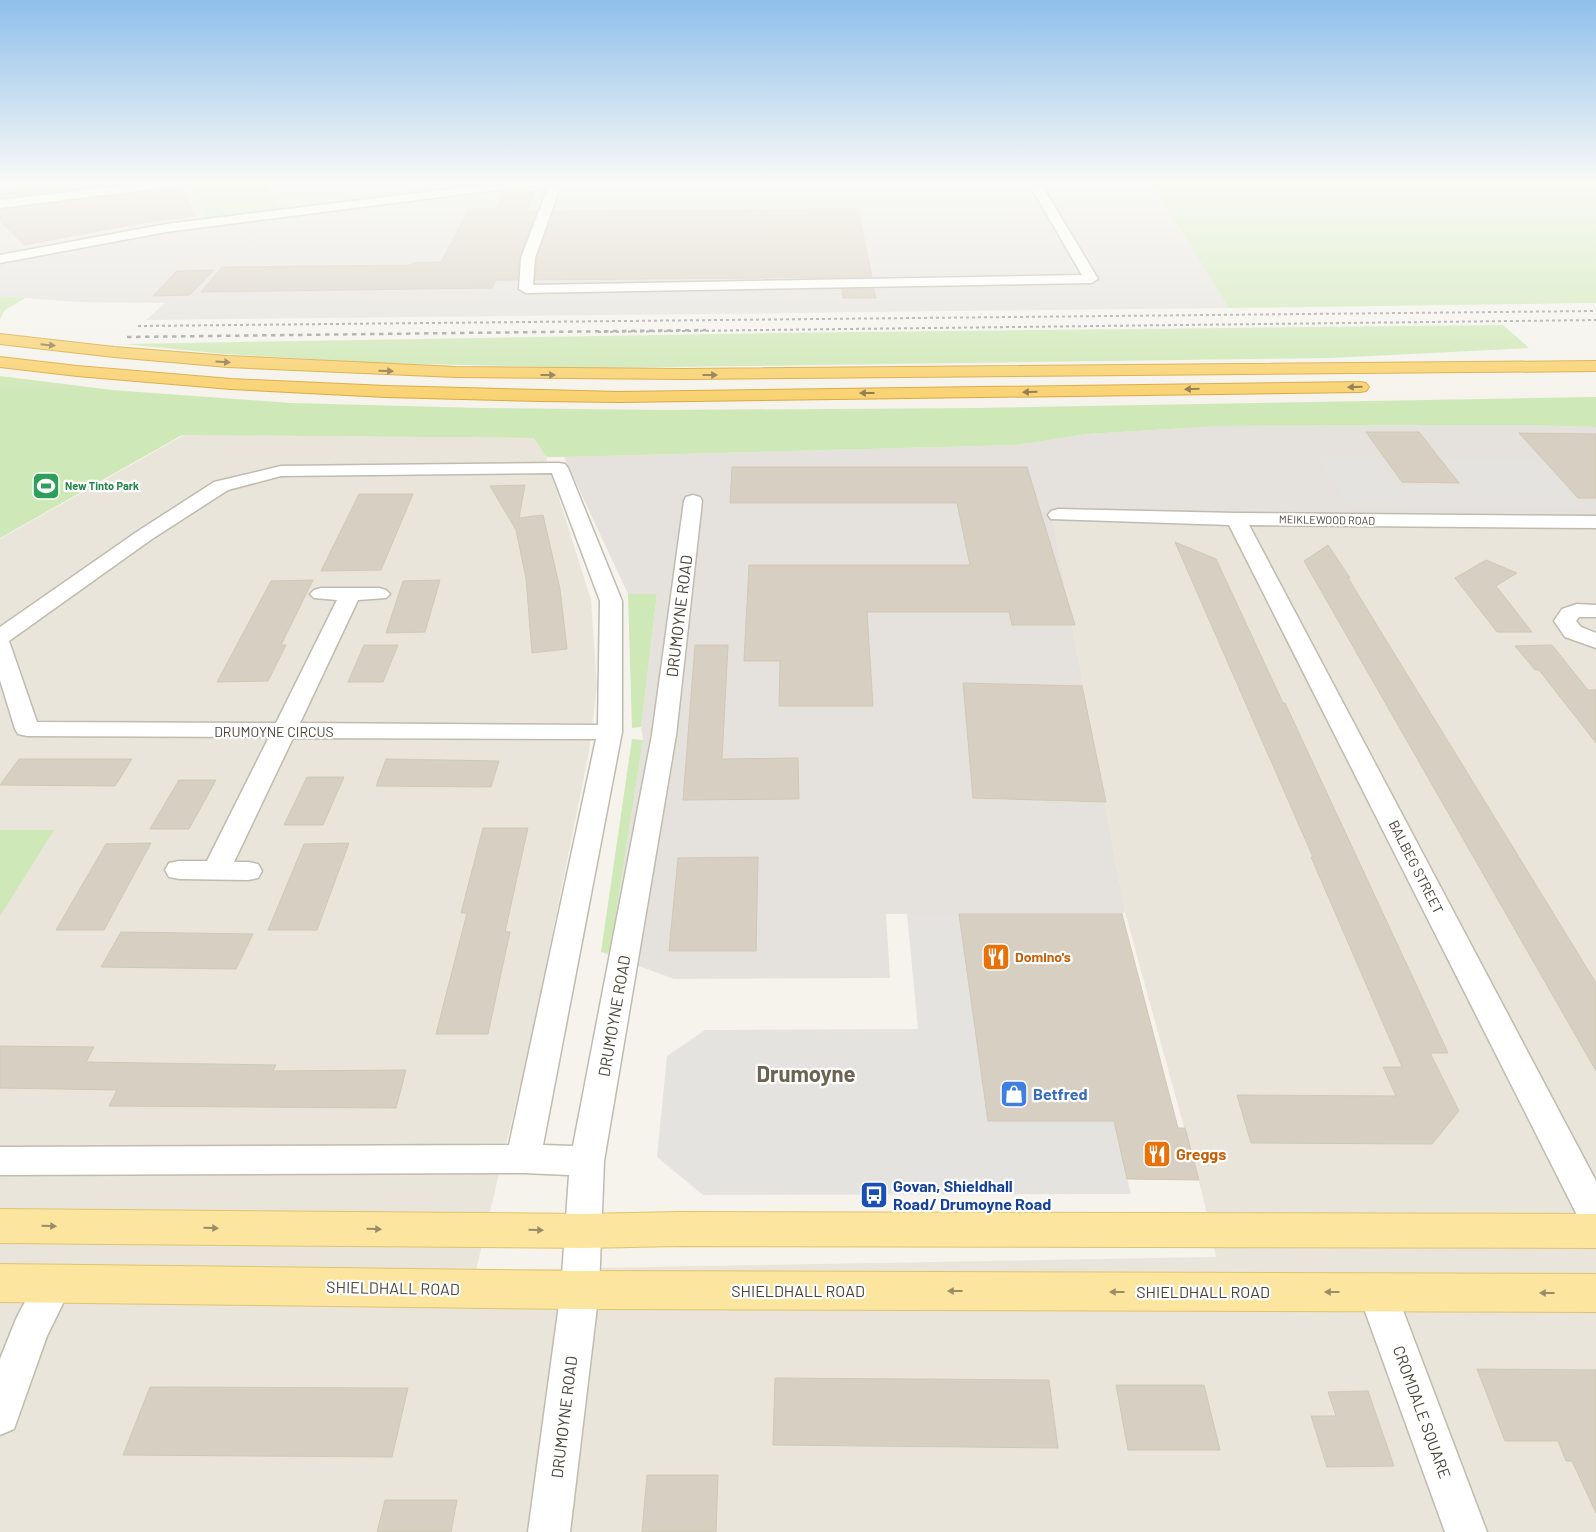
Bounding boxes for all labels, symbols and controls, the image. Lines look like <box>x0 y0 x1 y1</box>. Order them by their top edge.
one-way arrow <box>41 341 57 349</box>
one-way arrow <box>216 358 232 366</box>
one-way arrow <box>378 367 394 375</box>
one-way arrow <box>540 371 556 379</box>
one-way arrow <box>703 371 719 379</box>
one-way arrow <box>1347 383 1363 391</box>
one-way arrow <box>1184 385 1200 393</box>
one-way arrow <box>1022 388 1038 396</box>
one-way arrow <box>859 389 875 397</box>
sports icon: New Tinto Park <box>31 471 61 501</box>
place label: New Tinto Park <box>65 479 139 492</box>
street label: MEIKLEWOOD ROAD <box>1279 512 1375 527</box>
street label: DRUMOYNE ROAD <box>662 554 695 678</box>
street label: DRUMOYNE CIRCUS <box>214 723 334 740</box>
street label: BALBEG STREET <box>1386 817 1447 916</box>
restaurant icon: Domino's <box>981 942 1011 972</box>
place label: Domino's <box>1015 948 1071 965</box>
street label: DRUMOYNE ROAD <box>593 954 634 1078</box>
district label: Drumoyne <box>756 1060 856 1086</box>
shop icon: Betfred <box>999 1079 1029 1109</box>
place label: Betfred <box>1033 1084 1087 1103</box>
restaurant icon: Greggs <box>1142 1139 1172 1169</box>
place label: Greggs <box>1176 1144 1226 1163</box>
place label: Govan, Shieldhall Road/ Drumoyne Road <box>893 1176 1051 1213</box>
bus stop icon: Govan, Shieldhall Road/ Drumoyne Road <box>859 1180 889 1210</box>
one-way arrow <box>41 1222 57 1230</box>
one-way arrow <box>203 1224 219 1232</box>
one-way arrow <box>366 1225 382 1233</box>
one-way arrow <box>528 1227 544 1235</box>
street label: SHIELDHALL ROAD <box>326 1277 460 1298</box>
street label: SHIELDHALL ROAD <box>731 1281 865 1300</box>
street label: SHIELDHALL ROAD <box>1136 1282 1270 1301</box>
one-way arrow <box>947 1287 963 1295</box>
one-way arrow <box>1109 1288 1125 1296</box>
one-way arrow <box>1324 1288 1340 1296</box>
one-way arrow <box>1539 1289 1555 1297</box>
street label: CROMDALE SQUARE <box>1390 1343 1455 1481</box>
street label: DRUMOYNE ROAD <box>547 1355 580 1479</box>

